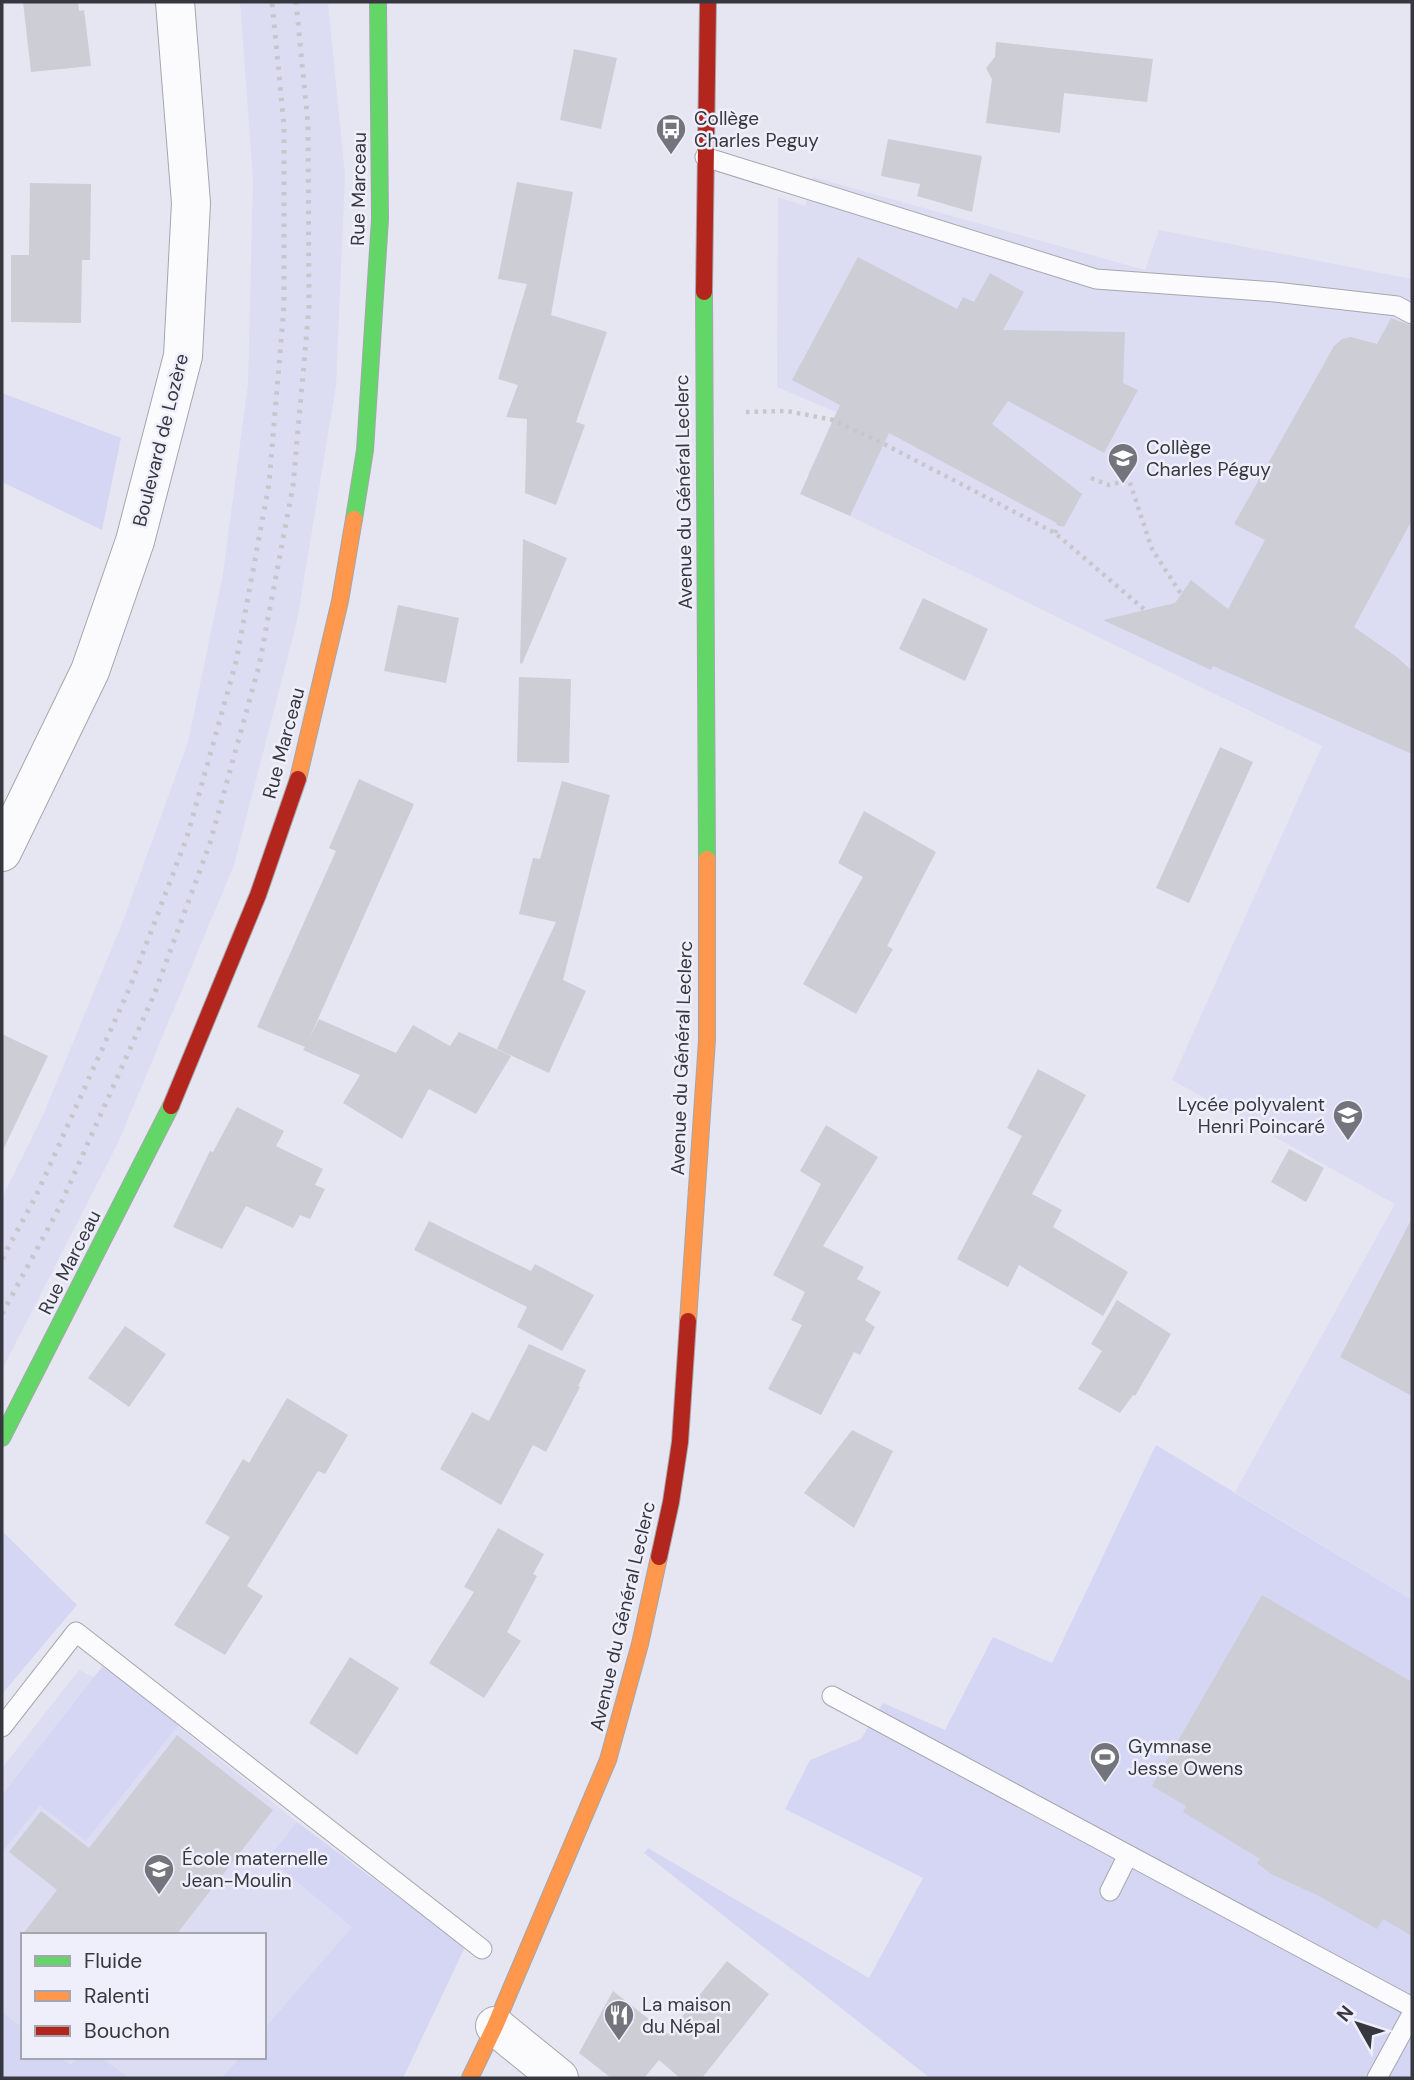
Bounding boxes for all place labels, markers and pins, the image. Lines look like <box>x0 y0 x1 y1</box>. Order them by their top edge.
place label: Collège Charles Peguy <box>694 106 819 153</box>
bus stop icon: Collège Charles Peguy <box>654 112 688 156</box>
place label: Collège Charles Péguy <box>1146 435 1271 482</box>
school or university icon: Collège Charles Péguy <box>1106 441 1140 485</box>
place label: Lycée polyvalent Henri Poincaré <box>1178 1092 1325 1139</box>
school or university icon: Lycée polyvalent Henri Poincaré <box>1331 1098 1365 1142</box>
place label: Gymnase Jesse Owens <box>1128 1734 1243 1781</box>
sports icon: Gymnase Jesse Owens <box>1088 1740 1122 1784</box>
place label: École maternelle Jean-Moulin <box>182 1846 328 1893</box>
school or university icon: École maternelle Jean-Moulin <box>142 1852 176 1896</box>
place label: La maison du Népal <box>642 1992 731 2039</box>
restaurant icon: La maison du Népal <box>602 1998 636 2042</box>

